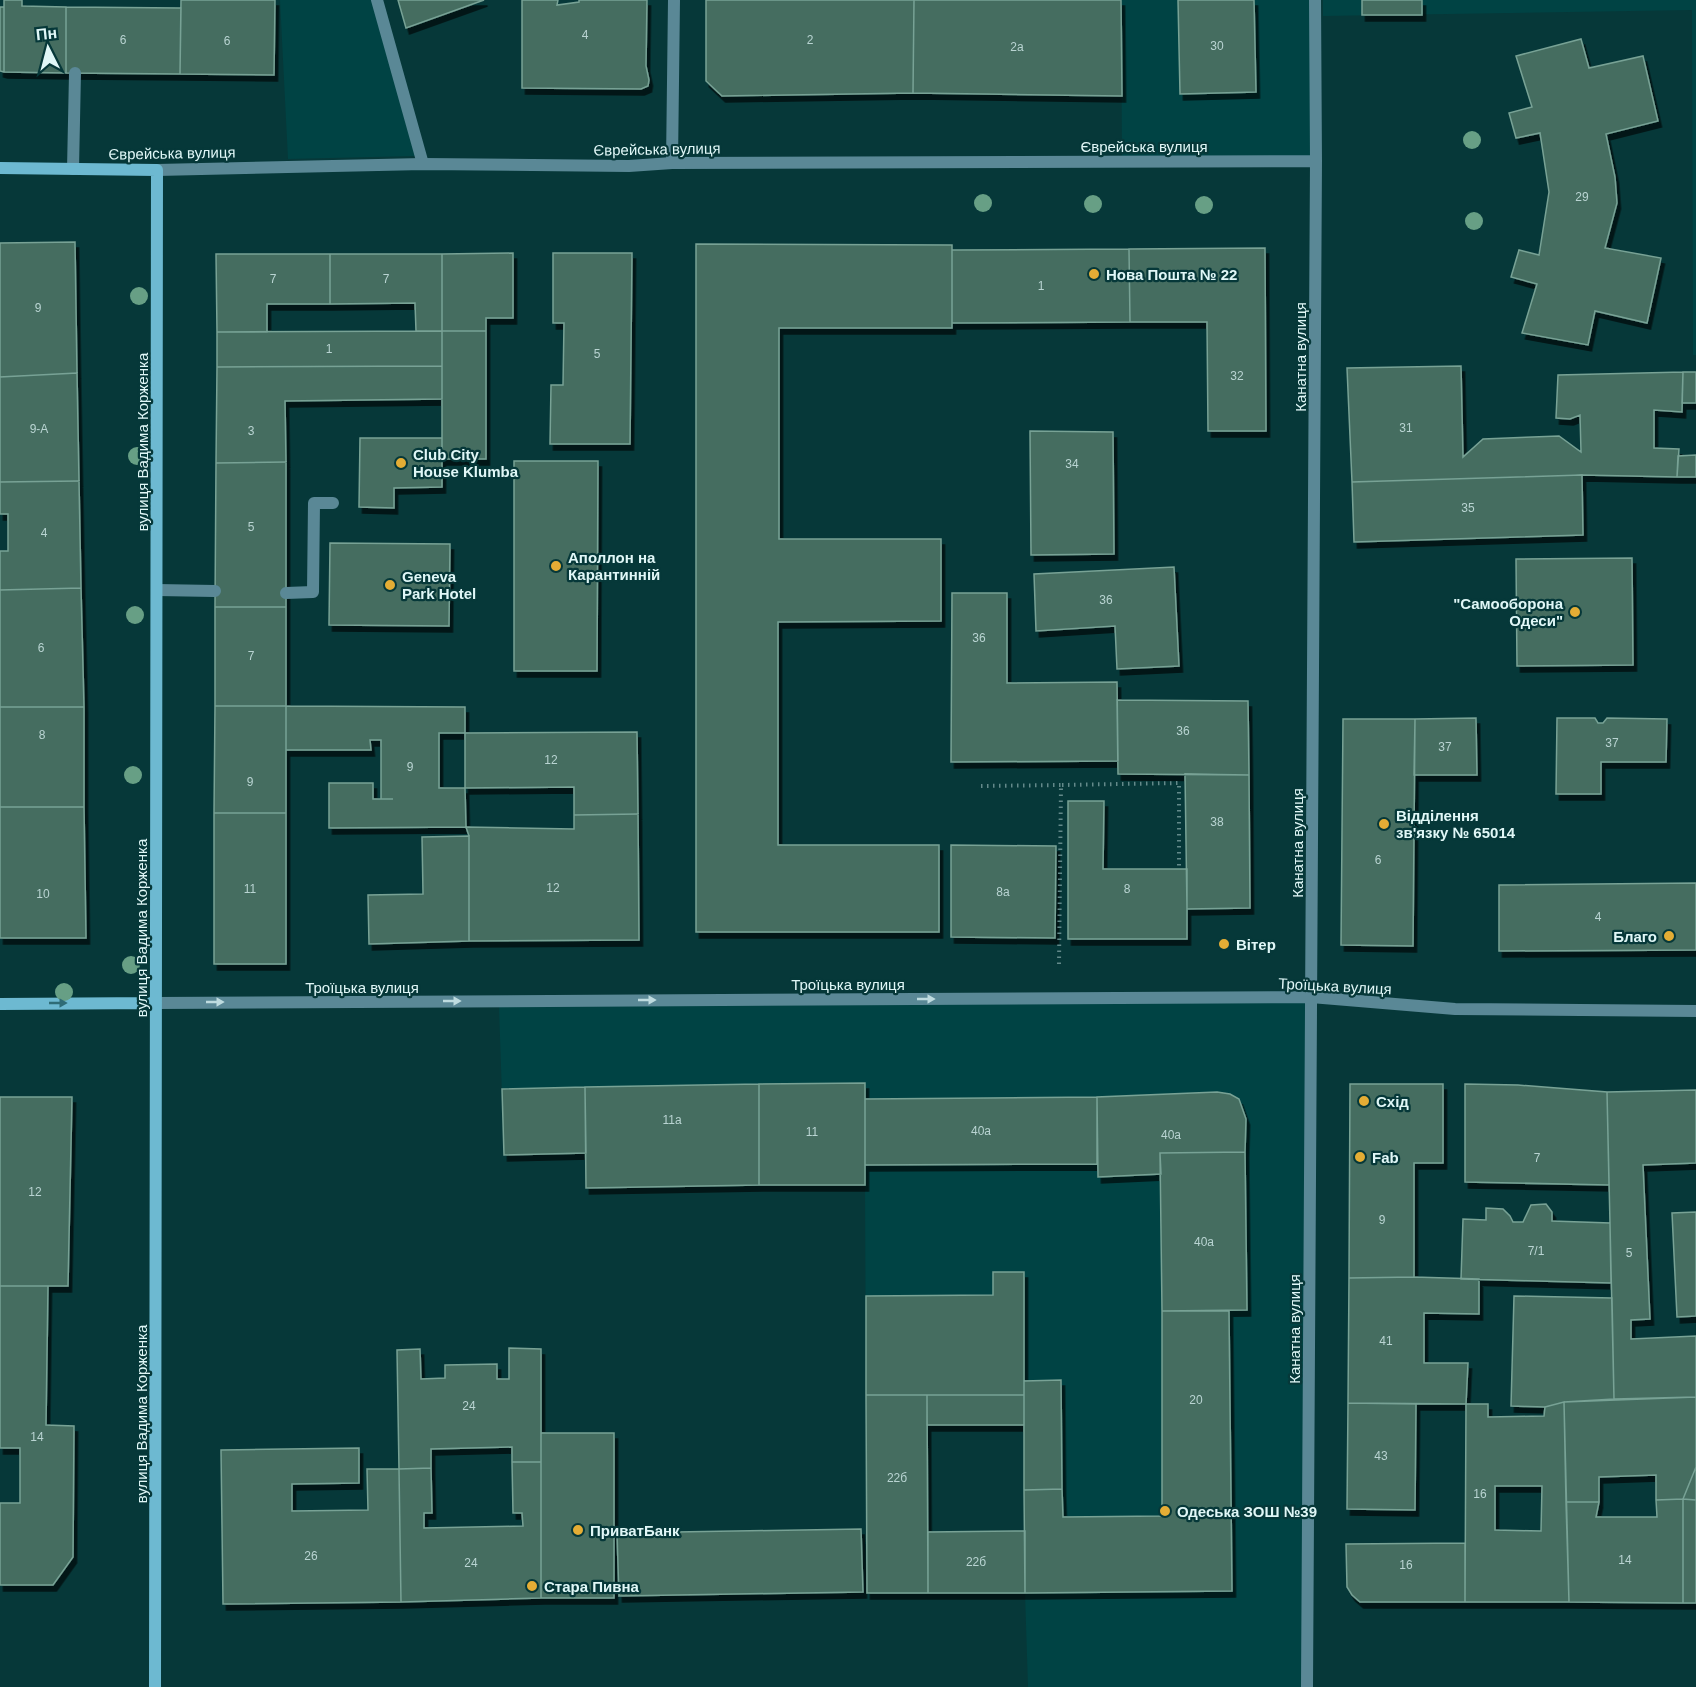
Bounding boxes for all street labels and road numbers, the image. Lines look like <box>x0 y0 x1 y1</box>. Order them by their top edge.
street label: Єврейська вулиця <box>1080 138 1208 155</box>
street label: Єврейська вулиця <box>593 139 721 159</box>
street label: Єврейська вулиця <box>108 143 236 163</box>
street label: Канатна вулиця <box>1292 302 1309 412</box>
street label: вулиця Вадима Корженка <box>134 352 151 531</box>
street label: Канатна вулиця <box>1289 788 1306 898</box>
street label: вулиця Вадима Корженка <box>133 838 150 1017</box>
street label: Троїцька вулиця <box>1278 975 1392 997</box>
street label: Троїцька вулиця <box>791 976 905 993</box>
street label: Троїцька вулиця <box>305 979 419 996</box>
street label: Канатна вулиця <box>1286 1274 1303 1384</box>
street label: вулиця Вадима Корженка <box>133 1324 150 1503</box>

